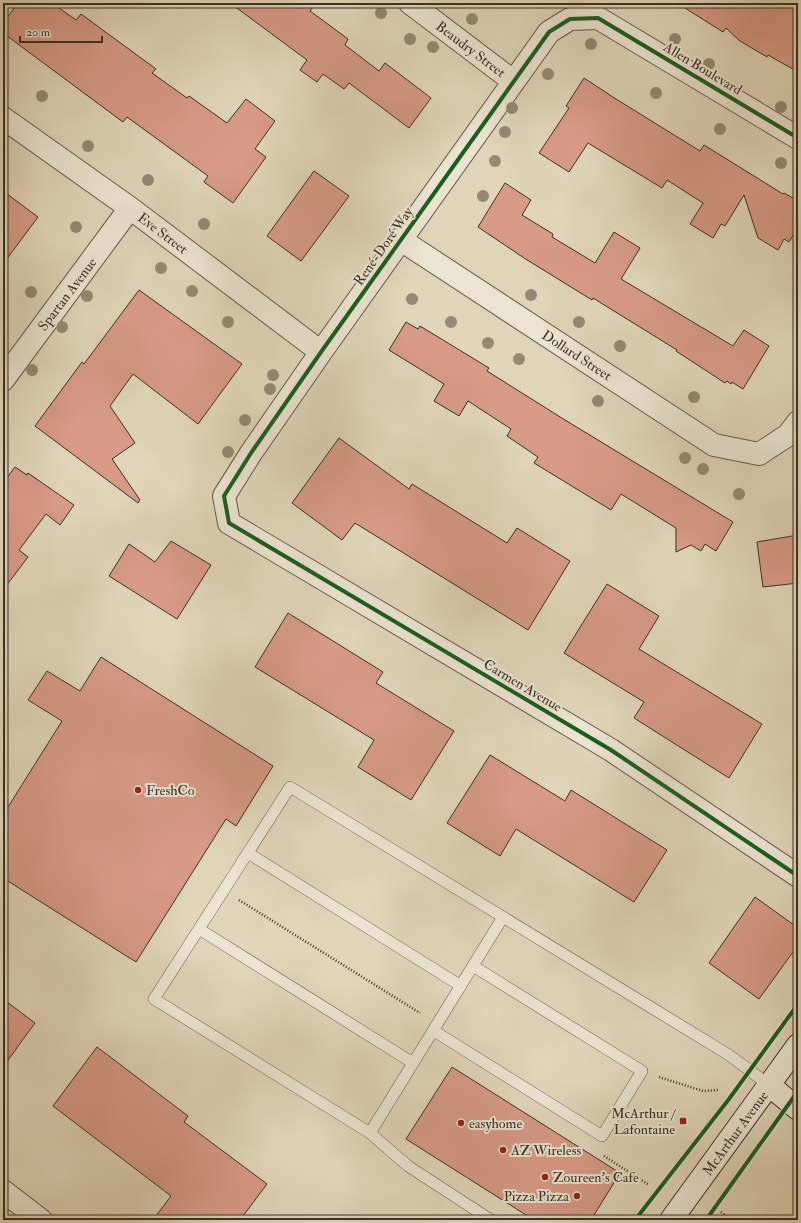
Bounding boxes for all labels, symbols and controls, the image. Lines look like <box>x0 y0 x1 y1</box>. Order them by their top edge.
scale bar <box>20 18 102 44</box>
street label: Beaudry Street <box>432 18 509 82</box>
text: 20 m <box>26 25 51 40</box>
street label: Allen Boulevard <box>660 38 745 99</box>
street label: René-Doré Way <box>350 203 418 289</box>
street label: Eve Street <box>134 209 191 258</box>
street label: Spartan Avenue <box>34 254 101 335</box>
street label: Dollard Street <box>539 327 615 385</box>
street label: Carmen Avenue <box>480 655 565 716</box>
place label: FreshCo <box>146 782 195 799</box>
marker: FreshCo <box>133 785 143 795</box>
street label: McArthur Avenue <box>699 1087 772 1179</box>
place label: McArthur / Lafontaine <box>611 1105 676 1138</box>
place label: easyhome <box>469 1115 522 1133</box>
marker: McArthur / Lafontaine <box>678 1116 688 1126</box>
marker: easyhome <box>456 1118 466 1128</box>
place label: AZ Wireless <box>510 1142 582 1159</box>
marker: AZ Wireless <box>498 1145 508 1155</box>
place label: Zoureen's Cafe <box>553 1169 639 1186</box>
marker: Zoureen's Cafe <box>540 1172 550 1182</box>
place label: Pizza Pizza <box>504 1188 569 1205</box>
marker: Pizza Pizza <box>572 1191 582 1201</box>

